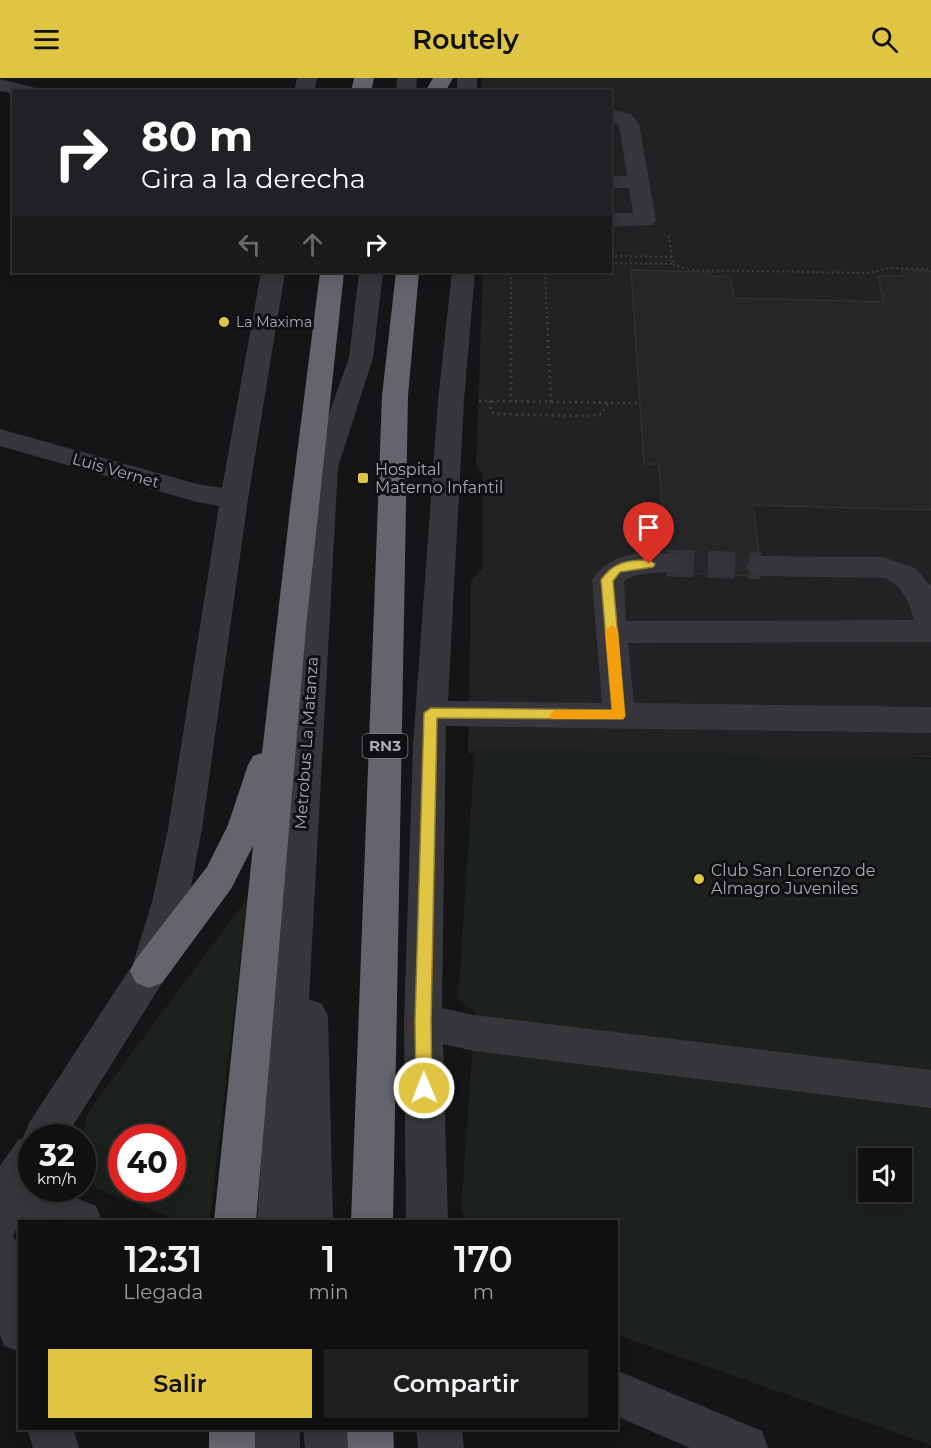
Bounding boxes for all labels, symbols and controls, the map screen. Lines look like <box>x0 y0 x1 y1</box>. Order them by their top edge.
icon: menu <box>30 23 63 56</box>
text: Routely <box>412 23 519 56</box>
icon: search <box>868 23 901 56</box>
text: 80 m <box>141 110 253 162</box>
icon: right <box>42 114 120 192</box>
text: Gira a la derecha <box>141 162 366 195</box>
icon: left <box>233 228 266 261</box>
icon: ahead <box>296 228 329 261</box>
icon: right <box>359 228 392 261</box>
place label: La Maxima <box>236 313 312 331</box>
marker: La Maxima <box>217 315 231 329</box>
street label: Luis Vernet <box>70 449 162 492</box>
place label: Hospital Materno Infantil <box>375 460 503 497</box>
marker: Hospital Materno Infantil <box>356 471 370 485</box>
pin <box>623 502 674 564</box>
icon: arrive <box>632 511 665 544</box>
street label: Metrobus La Matanza <box>291 656 322 830</box>
road number: RN3 <box>362 734 408 758</box>
place label: Club San Lorenzo de Almagro Juveniles <box>711 861 876 898</box>
marker: Club San Lorenzo de Almagro Juveniles <box>692 872 706 886</box>
position arrow <box>392 1056 456 1120</box>
speed limit sign: 40 <box>108 1124 186 1202</box>
text: 32 <box>39 1137 75 1174</box>
map controls <box>858 1148 912 1202</box>
button: sound <box>858 1148 912 1202</box>
text: km/h <box>37 1169 77 1188</box>
text: 12:31 <box>124 1237 202 1281</box>
text: 1 <box>322 1237 335 1281</box>
text: 170 <box>454 1237 513 1281</box>
text: Llegada <box>123 1280 203 1304</box>
text: min <box>308 1280 349 1304</box>
text: m <box>473 1280 494 1304</box>
button: Salir <box>48 1349 312 1418</box>
button: Compartir <box>324 1349 588 1418</box>

